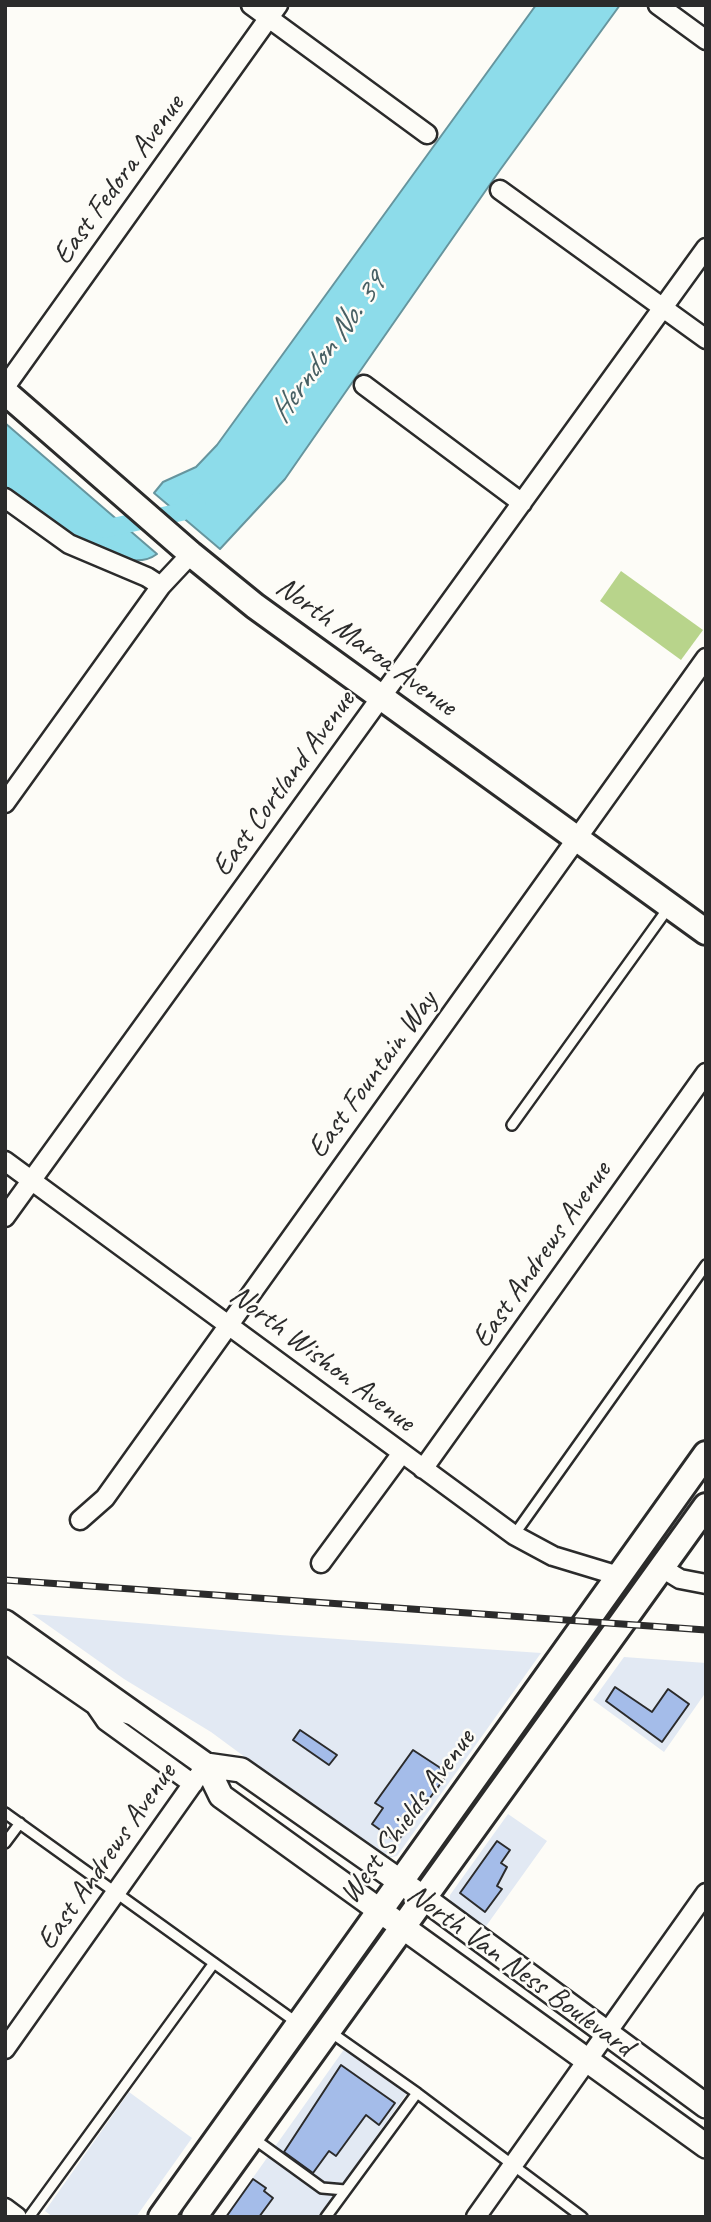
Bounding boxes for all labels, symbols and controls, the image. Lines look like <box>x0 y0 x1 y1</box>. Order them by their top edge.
street label: East Fedora Avenue <box>45 88 193 272</box>
water label: Herndon No. 39 <box>261 267 395 431</box>
street label: North Maroa Avenue <box>269 569 463 725</box>
street label: East Cortland Avenue <box>205 684 363 884</box>
street label: East Fountain Way <box>300 985 446 1165</box>
street label: East Andrews Avenue <box>464 1155 620 1355</box>
street label: North Wishon Avenue <box>222 1278 422 1440</box>
street label: West Shields Avenue <box>333 1723 483 1911</box>
street label: East Andrews Avenue <box>29 1757 185 1957</box>
street label: North Van Ness Boulevard <box>400 1877 640 2065</box>

